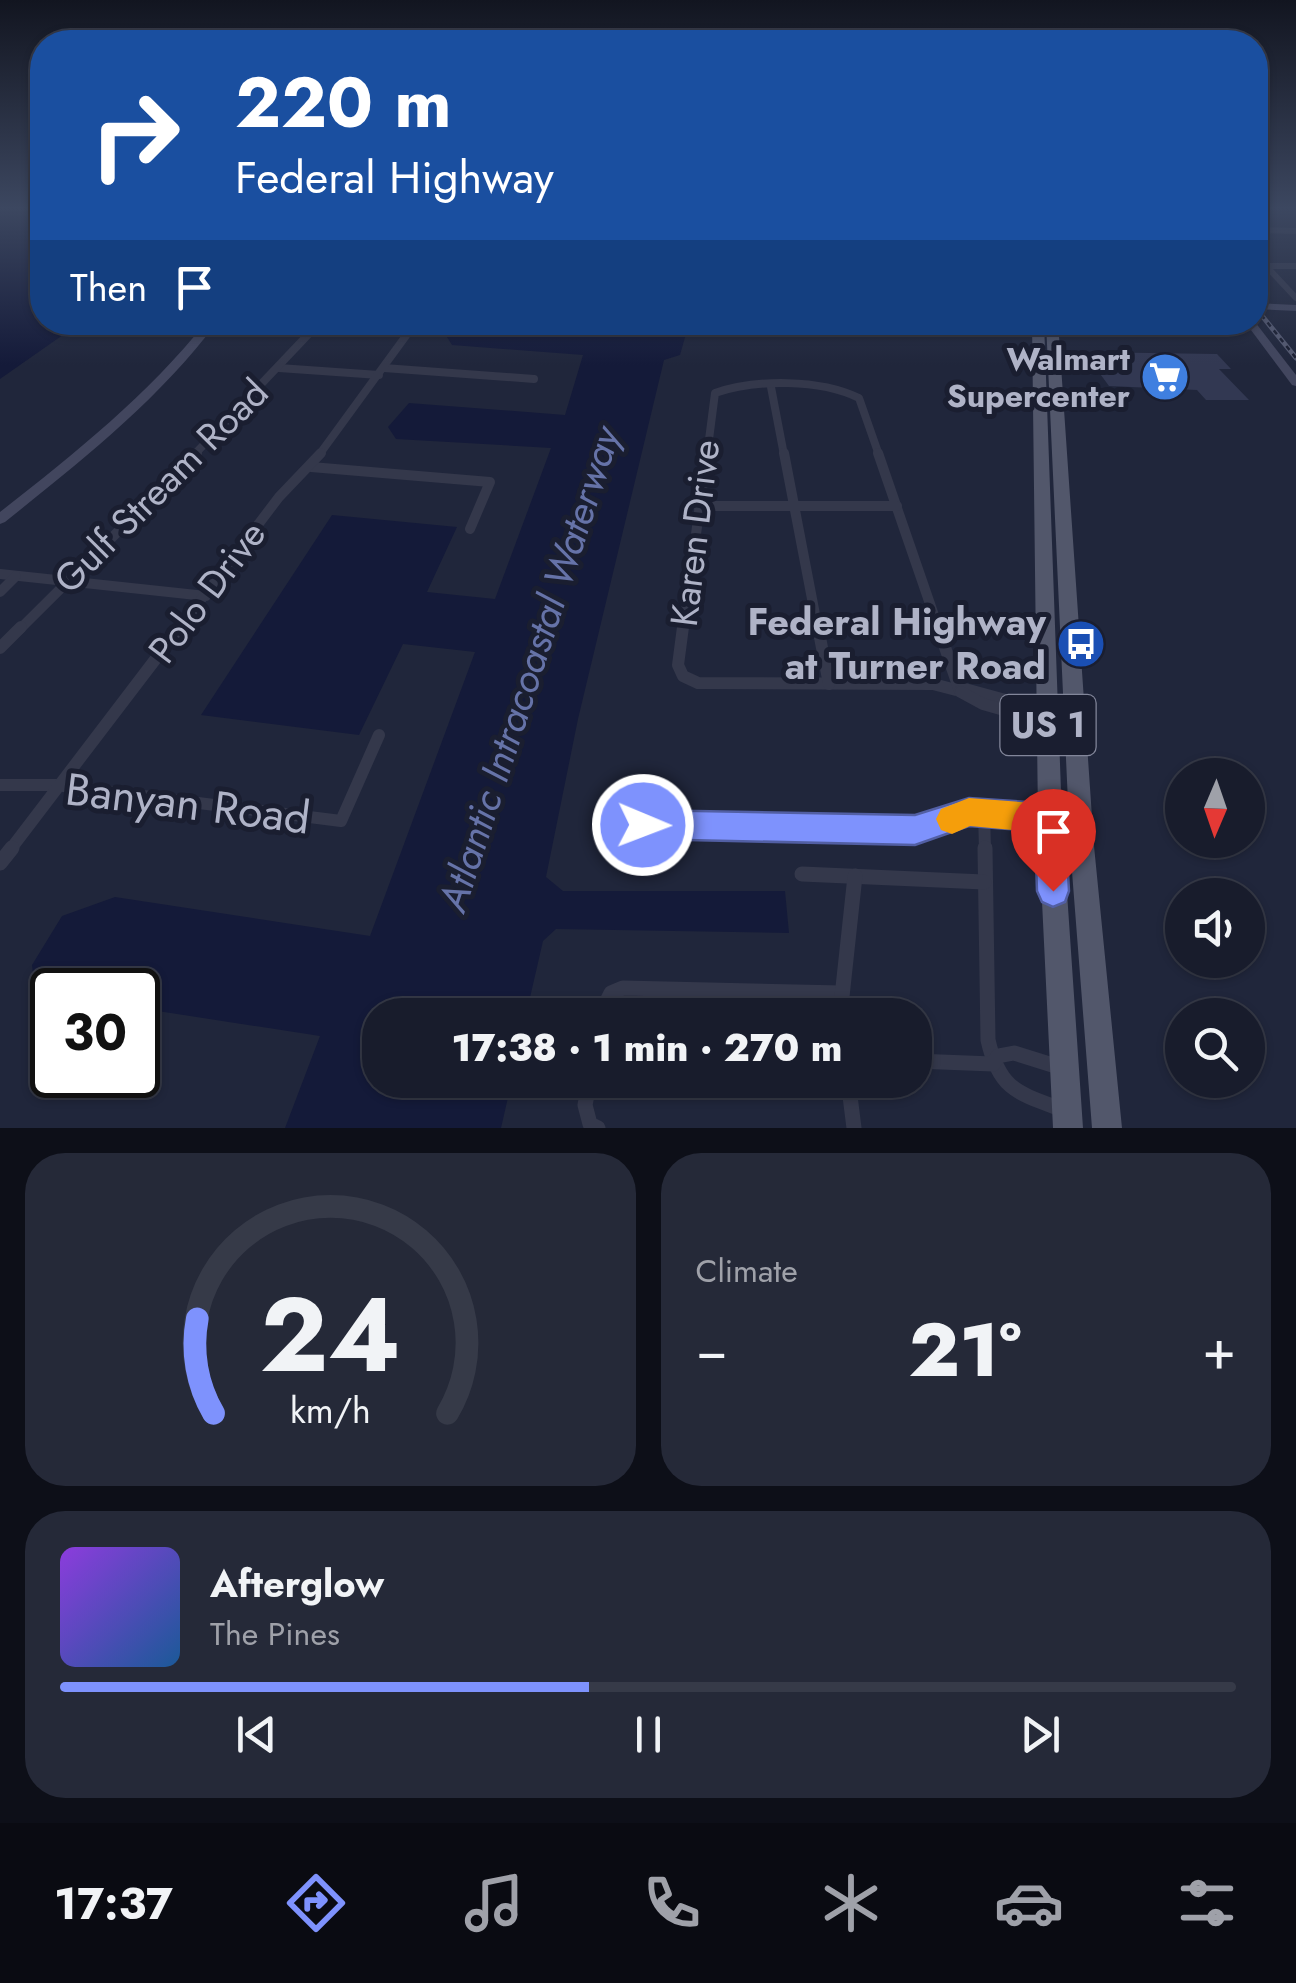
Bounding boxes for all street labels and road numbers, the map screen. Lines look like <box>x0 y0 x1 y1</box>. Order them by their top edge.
street label: Gulf Stream Road <box>41 366 280 605</box>
street label: Karen Drive <box>656 436 733 629</box>
street label: Polo Drive <box>135 509 278 674</box>
road number: US 1 <box>1000 695 1096 755</box>
street label: Banyan Road <box>62 756 314 851</box>

